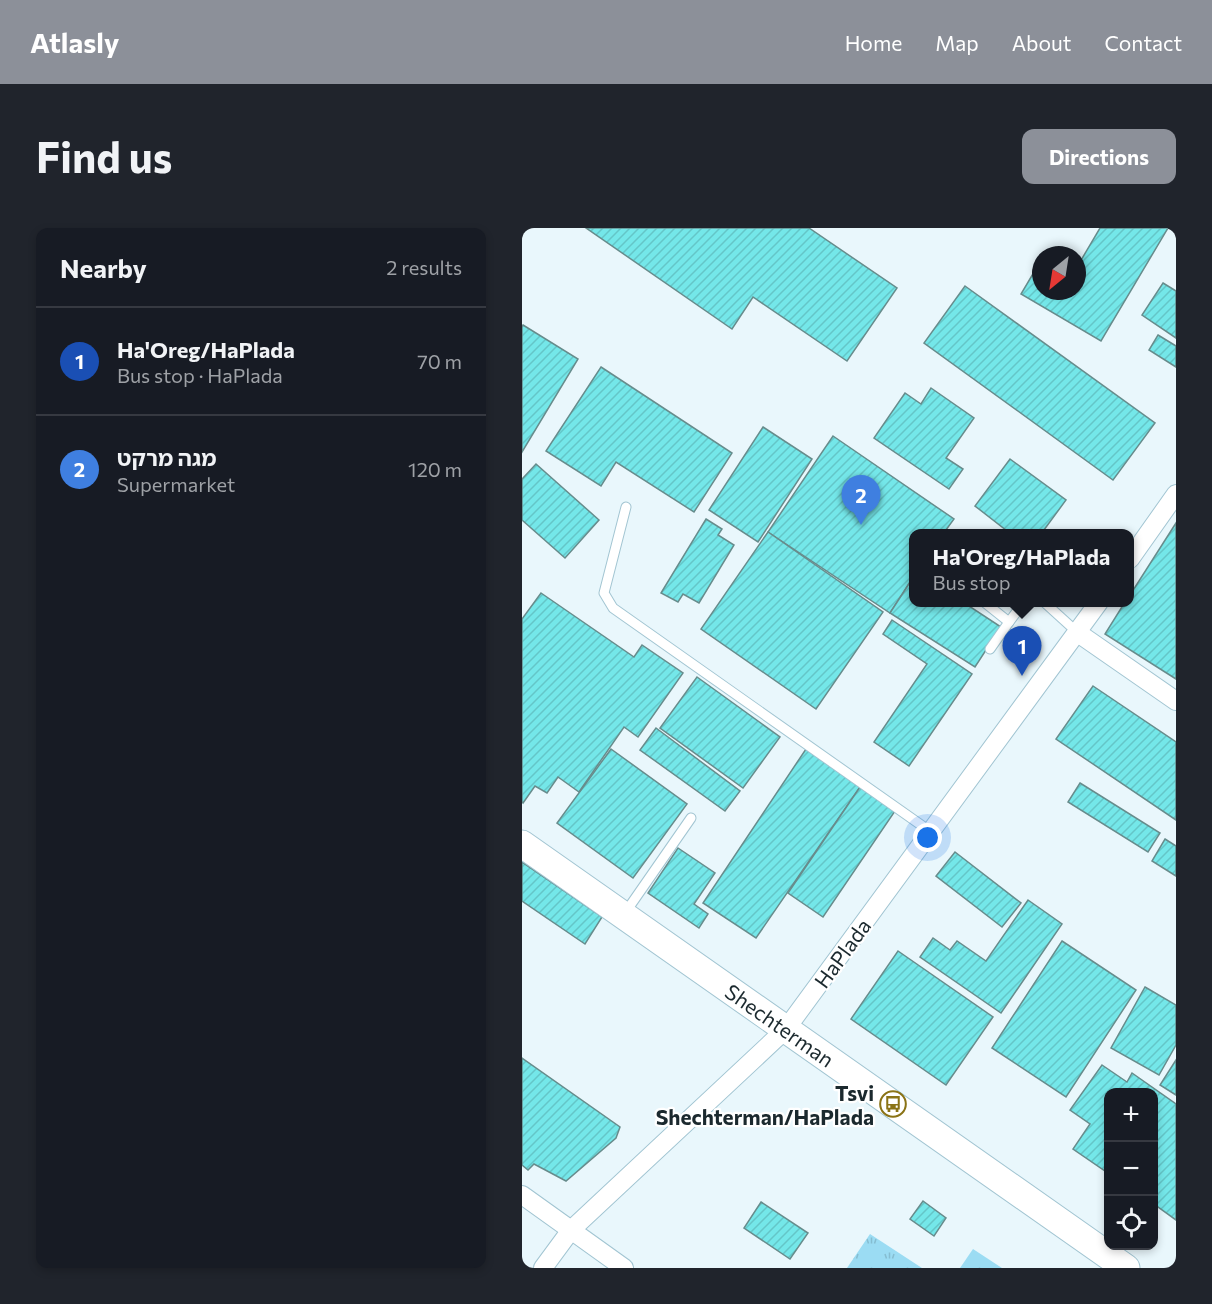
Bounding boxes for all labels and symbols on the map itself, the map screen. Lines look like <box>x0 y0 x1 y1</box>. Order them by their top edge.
north arrow <box>1032 246 1086 300</box>
pin: 2 <box>842 476 880 525</box>
pin: 1 <box>1002 626 1042 676</box>
your location <box>913 823 942 852</box>
street label: HaPlada <box>809 914 875 992</box>
street label: Shechterman <box>721 978 839 1072</box>
place label: Tsvi Shechterman/HaPlada <box>656 1080 874 1129</box>
bus stop icon: Tsvi Shechterman/HaPlada <box>878 1089 908 1119</box>

